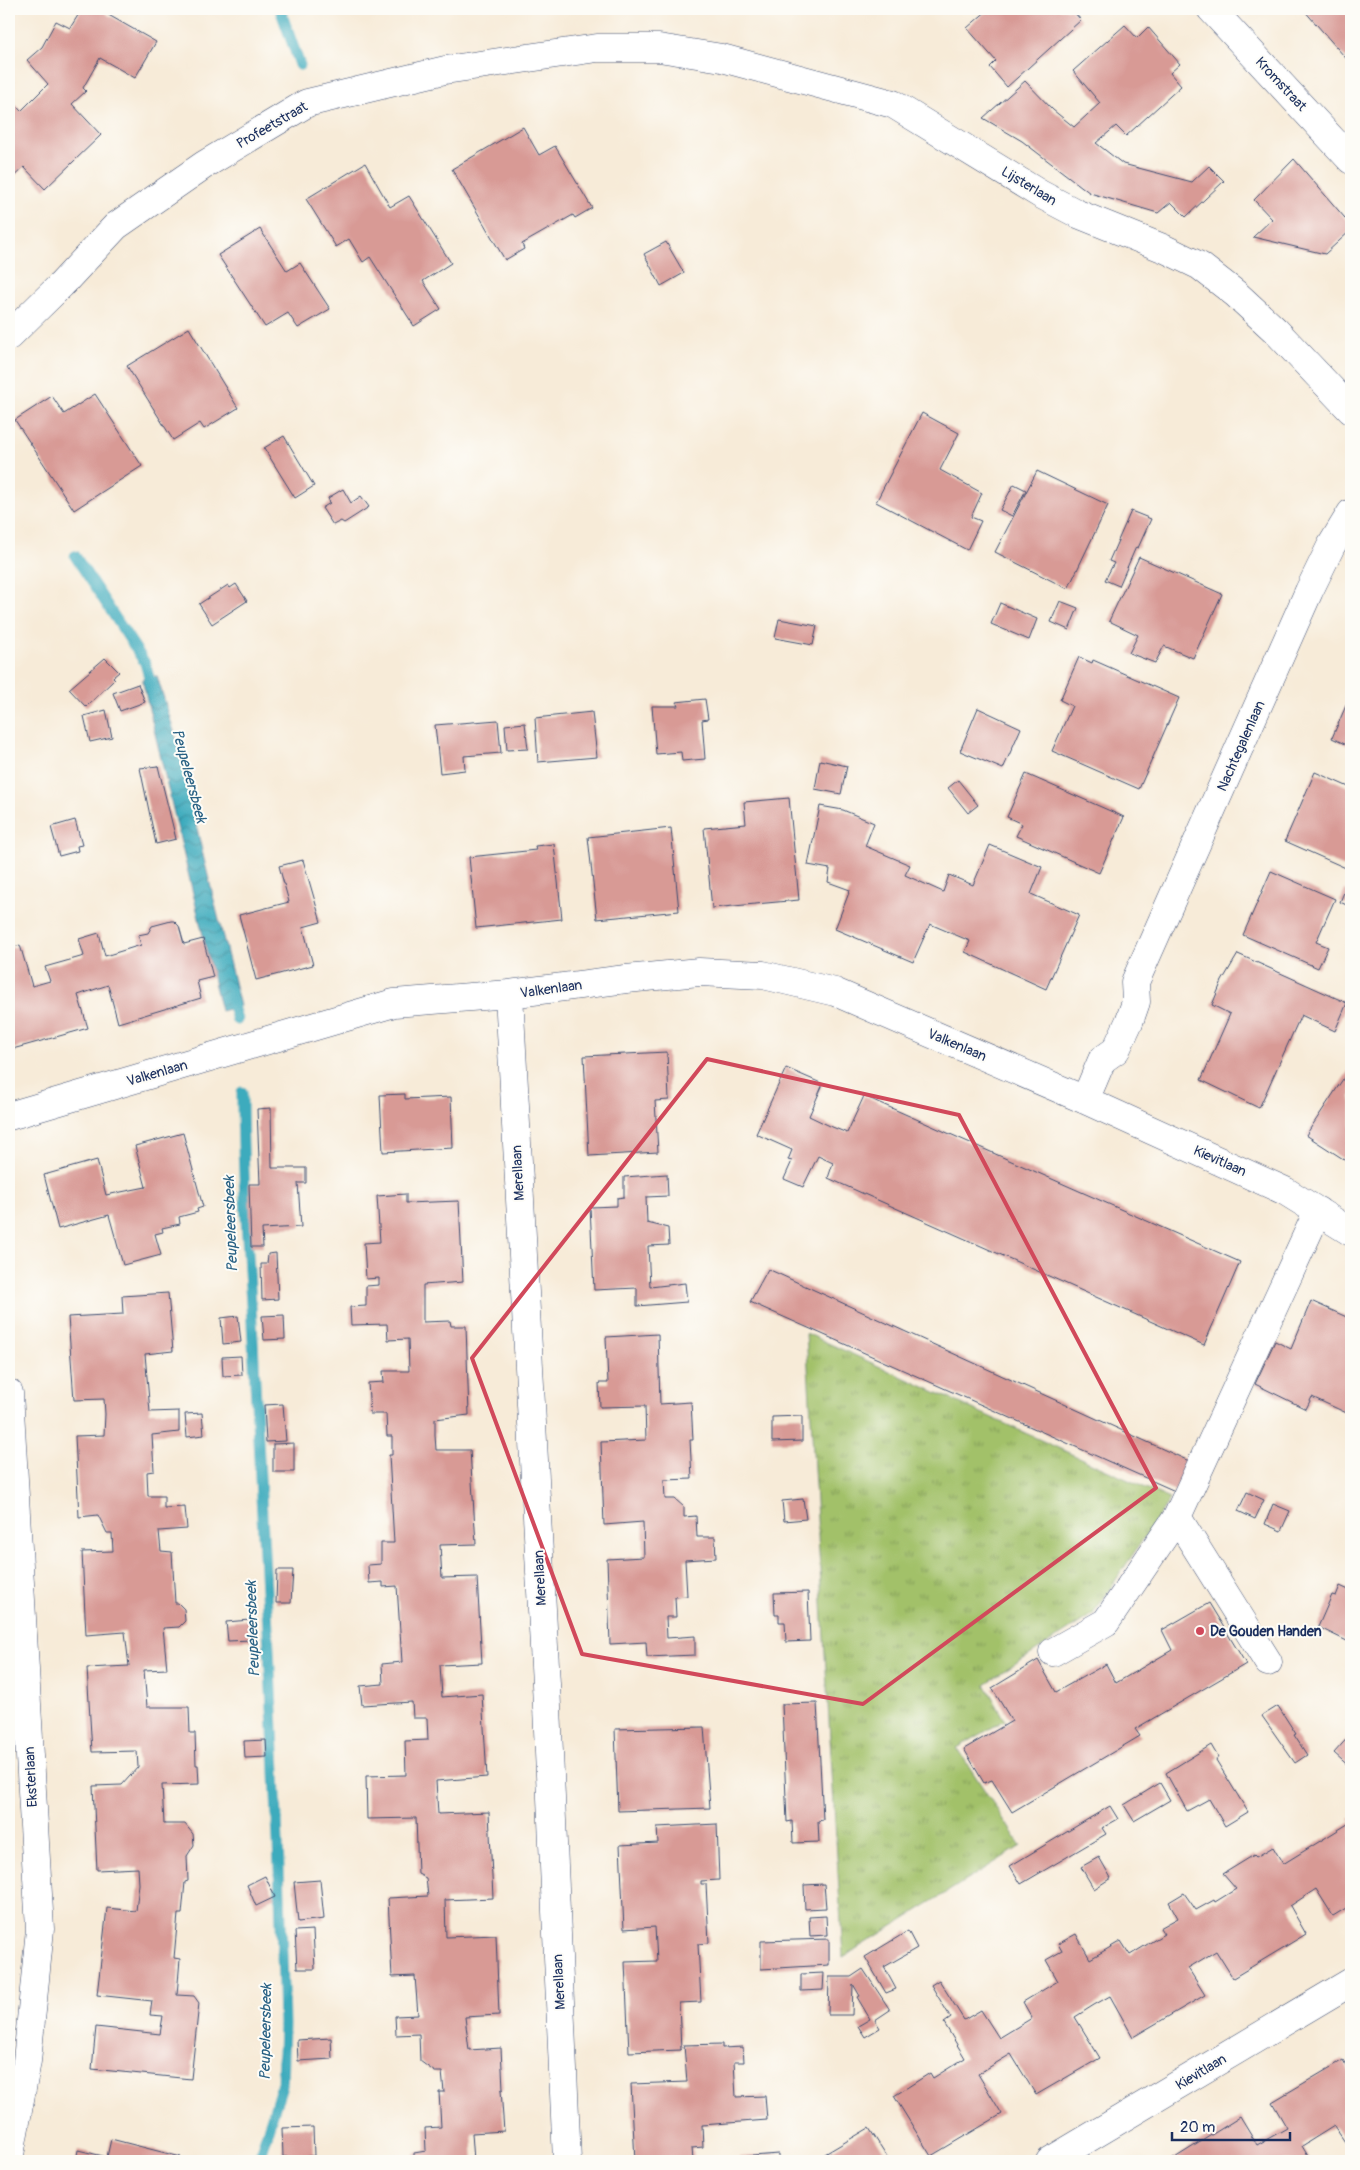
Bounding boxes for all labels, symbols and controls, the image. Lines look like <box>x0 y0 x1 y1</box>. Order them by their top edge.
street label: Kromstraat <box>1252 53 1311 115</box>
street label: Profeetstraat <box>233 98 311 152</box>
street label: Lijsterlaan <box>998 163 1060 209</box>
street label: Nachtegalenlaan <box>1213 698 1269 794</box>
water label: Peupeleersbeek <box>167 727 211 827</box>
street label: Valkenlaan <box>519 976 583 1002</box>
street label: Valkenlaan <box>925 1025 989 1065</box>
street label: Valkenlaan <box>125 1056 189 1090</box>
street label: Kievitlaan <box>1191 1142 1249 1180</box>
street label: Merellaan <box>508 1145 528 1201</box>
water label: Peupeleersbeek <box>220 1174 242 1273</box>
street label: Merellaan <box>530 1550 550 1606</box>
water label: Peupeleersbeek <box>242 1579 264 1678</box>
place label: De Gouden Handen <box>1210 1623 1322 1640</box>
marker: De Gouden Handen <box>1194 1625 1206 1637</box>
street label: Eksterlaan <box>21 1746 41 1808</box>
street label: Merellaan <box>549 1954 569 2010</box>
water label: Peupeleersbeek <box>256 1982 276 2080</box>
street label: Kievitlaan <box>1173 2050 1229 2094</box>
scale bar <box>1172 2110 1290 2142</box>
text: 20 m <box>1180 2118 1215 2137</box>

